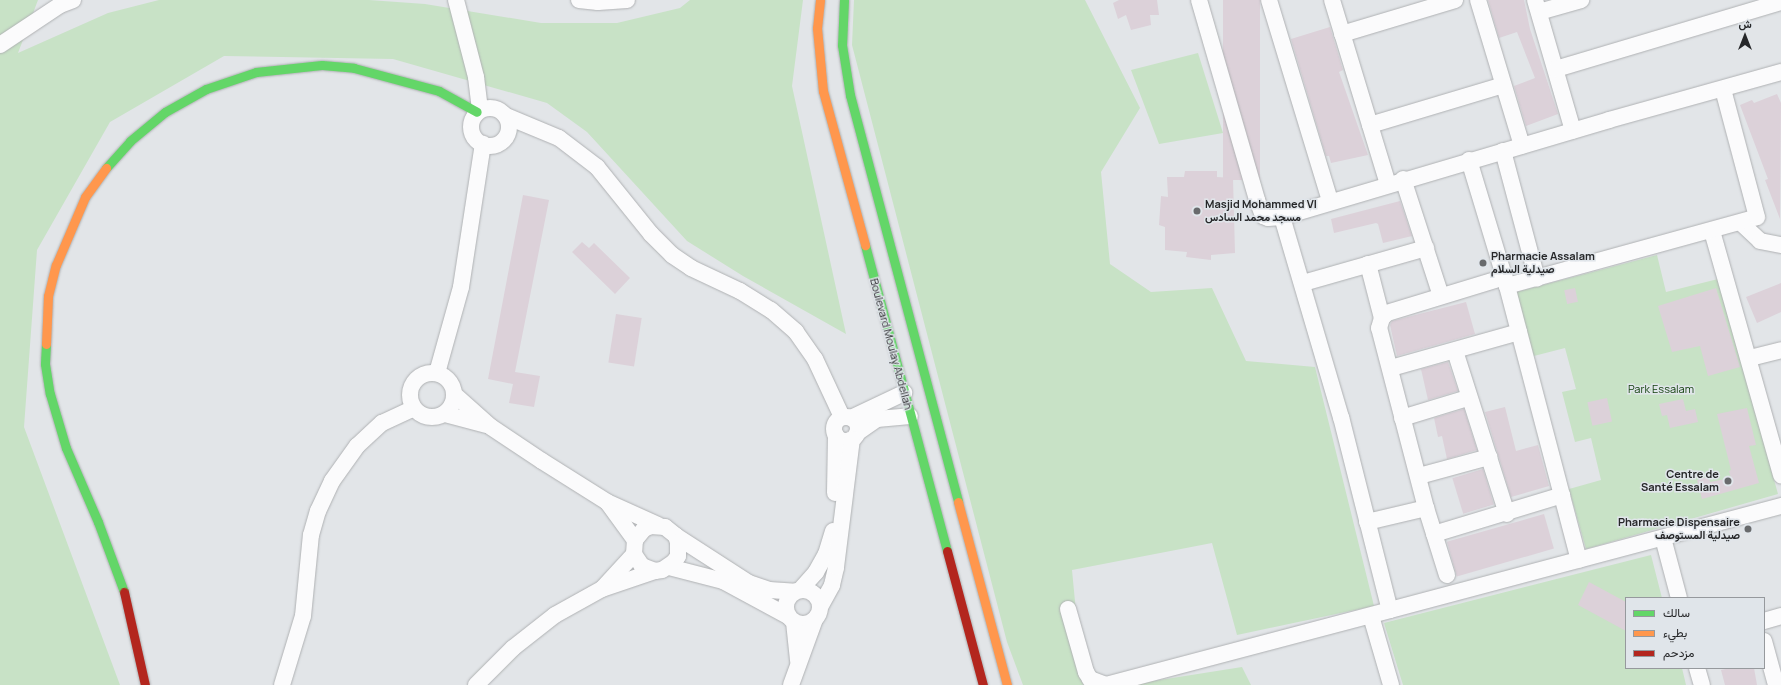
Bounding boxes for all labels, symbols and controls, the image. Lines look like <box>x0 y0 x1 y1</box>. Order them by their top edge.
north arrow <box>1725 16 1765 56</box>
text: ش <box>1738 16 1752 31</box>
place label: Masjid Mohammed VI مسجد محمد السادس <box>1205 198 1317 224</box>
marker: Masjid Mohammed VI مسجد محمد السادس <box>1192 206 1202 216</box>
place label: Pharmacie Assalam صيدلية السلام <box>1491 250 1595 276</box>
marker: Pharmacie Assalam صيدلية السلام <box>1478 258 1488 268</box>
street label: Boulevard Moulay Abdellah <box>867 277 915 411</box>
park label: Park Essalam <box>1628 382 1694 396</box>
place label: Centre de Santé Essalam <box>1641 468 1719 494</box>
marker: Centre de Santé Essalam <box>1722 475 1734 487</box>
place label: Pharmacie Dispensaire صيدلية المستوصف <box>1618 516 1740 542</box>
marker: Pharmacie Dispensaire صيدلية المستوصف <box>1743 524 1753 534</box>
legend <box>1625 597 1765 669</box>
text: سالك <box>1663 604 1690 621</box>
text: بطيء <box>1663 624 1687 641</box>
text: مزدحم <box>1663 644 1694 661</box>

